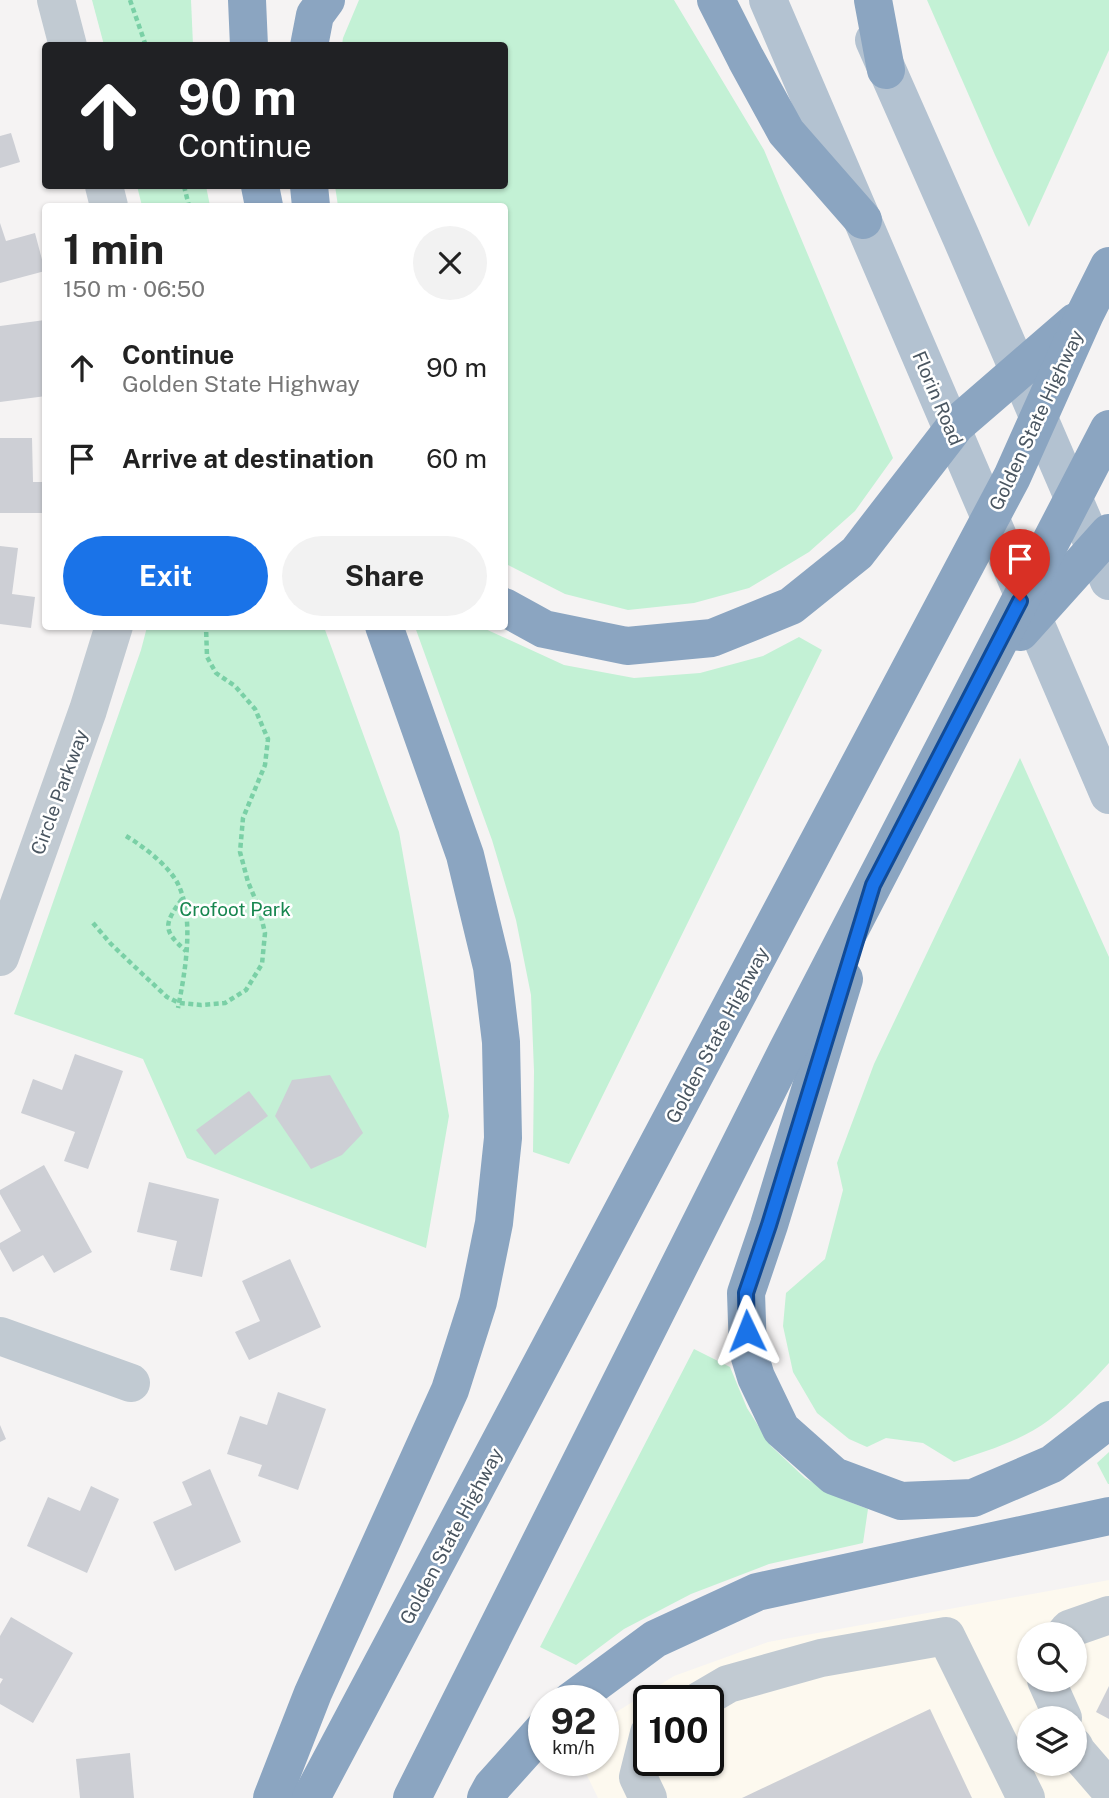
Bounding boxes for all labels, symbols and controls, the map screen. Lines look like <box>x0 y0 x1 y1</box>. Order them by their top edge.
text: 90 m <box>178 68 297 126</box>
icon: ahead <box>63 70 154 161</box>
text: Continue <box>178 127 312 164</box>
text: 1 min <box>63 224 164 273</box>
button: close <box>413 226 487 300</box>
text: 150 m · 06:50 <box>63 275 205 302</box>
street label: Golden State Highway <box>985 326 1087 514</box>
text: Continue <box>122 339 234 370</box>
street label: Florin Road <box>908 348 968 448</box>
icon: ahead <box>63 349 101 387</box>
text: 90 m <box>426 352 487 383</box>
text: Golden State Highway <box>122 370 360 397</box>
icon: arrive <box>63 440 101 478</box>
text: Arrive at destination <box>122 443 374 474</box>
text: 60 m <box>426 443 487 474</box>
pin <box>990 529 1050 601</box>
button: Exit <box>63 536 268 616</box>
button: Share <box>282 536 487 616</box>
icon: arrive <box>1001 540 1039 578</box>
street label: Circle Parkway <box>26 726 92 858</box>
park label: Crofoot Park <box>179 898 291 920</box>
street label: Golden State Highway <box>661 943 773 1127</box>
position arrow <box>710 1294 784 1368</box>
street label: Golden State Highway <box>395 1444 507 1628</box>
map controls <box>1017 1622 1087 1776</box>
button: search <box>1017 1622 1087 1692</box>
speed limit sign: 100 <box>633 1685 724 1776</box>
text: 92 <box>551 1701 596 1742</box>
button: layers <box>1017 1706 1087 1776</box>
text: km/h <box>552 1737 595 1758</box>

